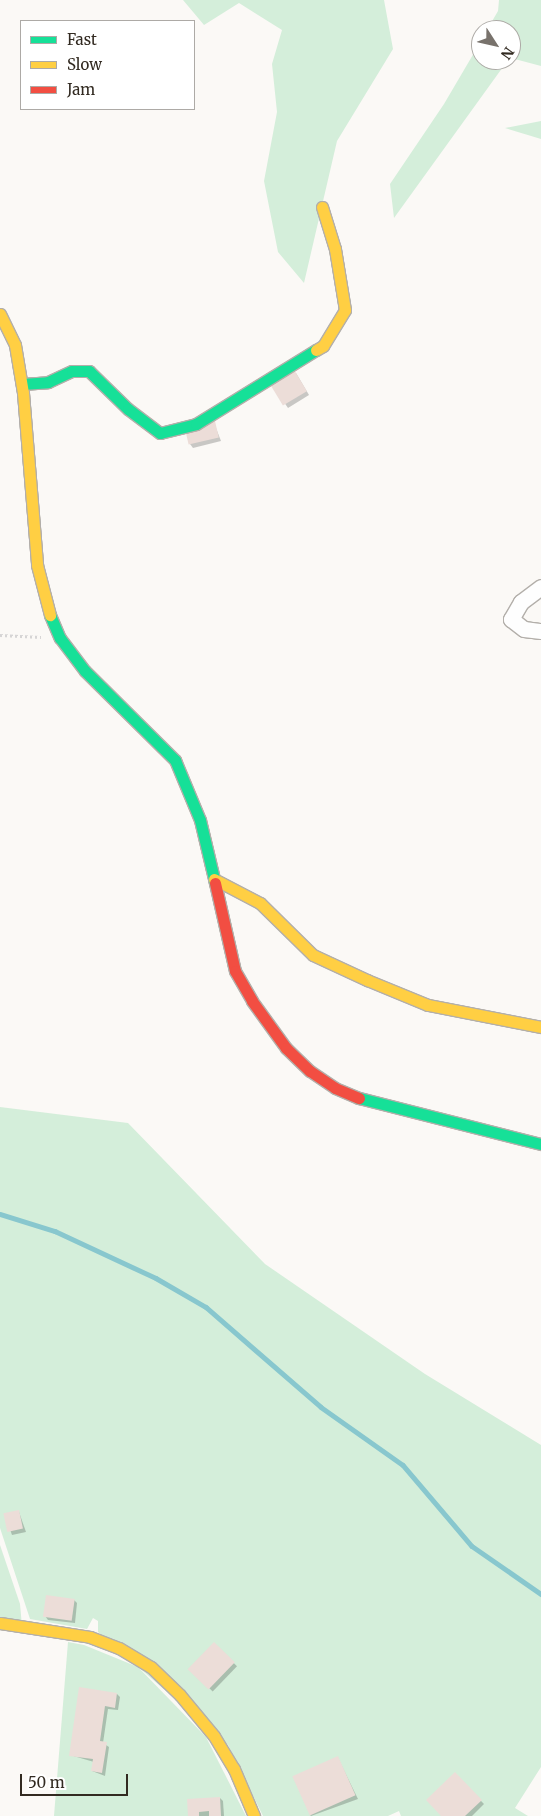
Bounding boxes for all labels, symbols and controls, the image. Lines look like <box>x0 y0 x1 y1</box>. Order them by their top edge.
legend <box>20 20 195 110</box>
north arrow <box>471 20 521 70</box>
text: Fast <box>67 30 97 49</box>
text: N <box>497 43 518 63</box>
text: Slow <box>67 55 102 74</box>
text: Jam <box>67 80 95 99</box>
scale bar <box>22 1764 130 1796</box>
text: 50 m <box>28 1773 65 1792</box>

